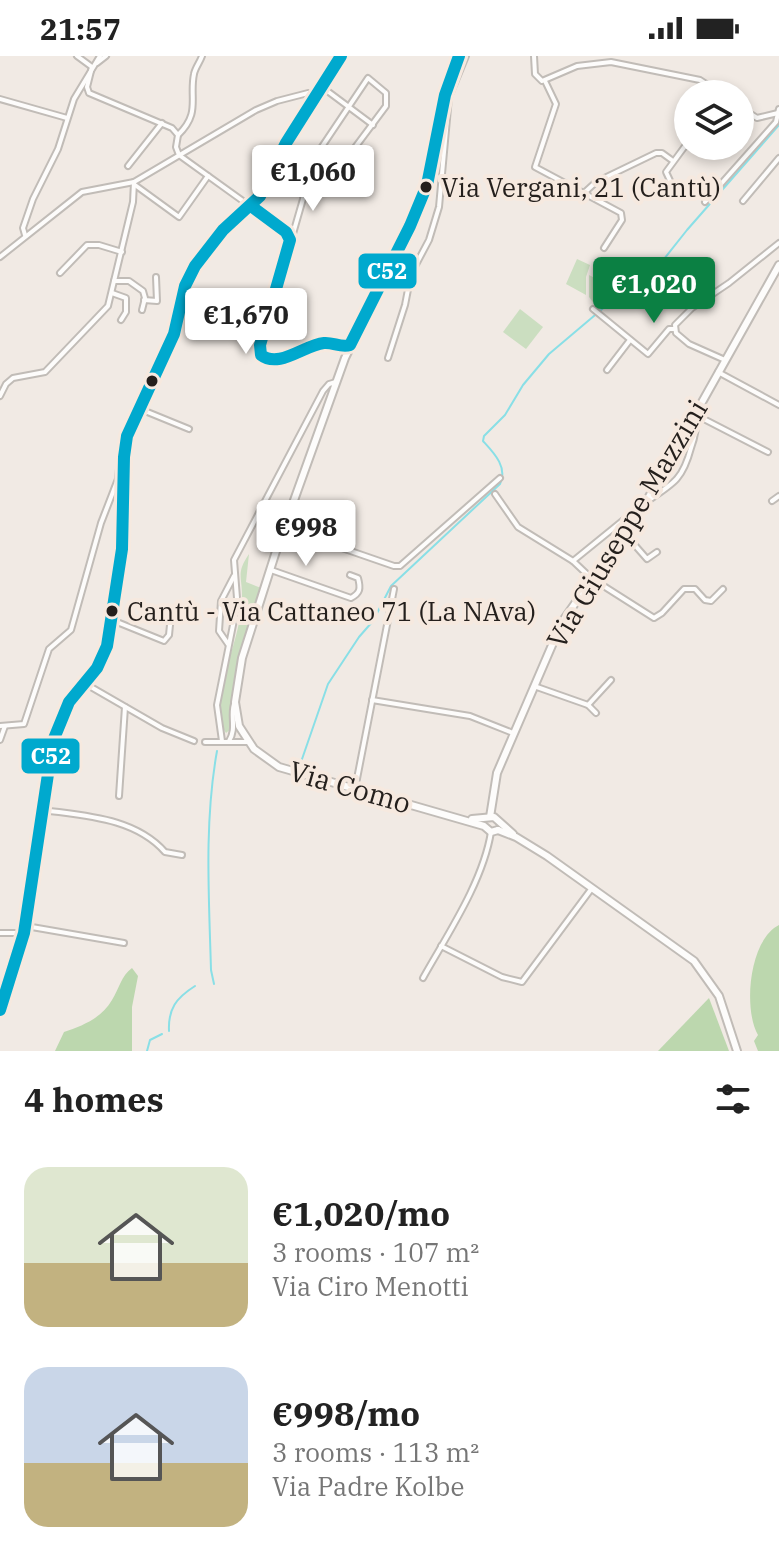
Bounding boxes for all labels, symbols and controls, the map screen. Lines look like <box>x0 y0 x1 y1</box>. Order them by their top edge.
text: 21:57 <box>40 9 121 48</box>
map controls <box>674 80 754 160</box>
button: layers <box>674 80 754 160</box>
pin: €1,060 <box>248 145 378 213</box>
text: €1,060 <box>270 154 356 188</box>
place label: Via Vergani, 21 (Cantù) <box>441 170 721 204</box>
marker: Via Vergani, 21 (Cantù) <box>418 179 434 195</box>
line badge: C52 <box>357 252 418 290</box>
text: C52 <box>366 256 408 285</box>
pin: €1,020 <box>589 257 719 325</box>
text: €1,020 <box>611 266 697 300</box>
pin: €1,670 <box>181 288 311 356</box>
text: €1,670 <box>203 297 289 331</box>
unlabelled marker <box>144 373 160 389</box>
street label: Via Giuseppe Mazzini <box>538 393 715 655</box>
pin: €998 <box>259 500 353 568</box>
text: €998 <box>275 509 337 543</box>
place label: Cantù - Via Cattaneo 71 (La NAva) <box>127 594 536 628</box>
marker: Cantù - Via Cattaneo 71 (La NAva) <box>104 603 120 619</box>
line badge: C52 <box>20 737 81 775</box>
text: C52 <box>30 741 72 770</box>
street label: Via Como <box>285 752 415 822</box>
text: 4 homes <box>24 1077 164 1121</box>
icon: filters <box>711 1077 755 1121</box>
text: €1,020/mo <box>272 1191 450 1235</box>
icon: home <box>88 1199 184 1295</box>
text: 3 rooms · 107 m² <box>272 1235 479 1269</box>
text: Via Ciro Menotti <box>272 1269 469 1303</box>
text: €998/mo <box>272 1391 420 1435</box>
icon: home <box>88 1399 184 1495</box>
text: 3 rooms · 113 m² <box>272 1435 479 1469</box>
text: Via Padre Kolbe <box>272 1469 464 1503</box>

